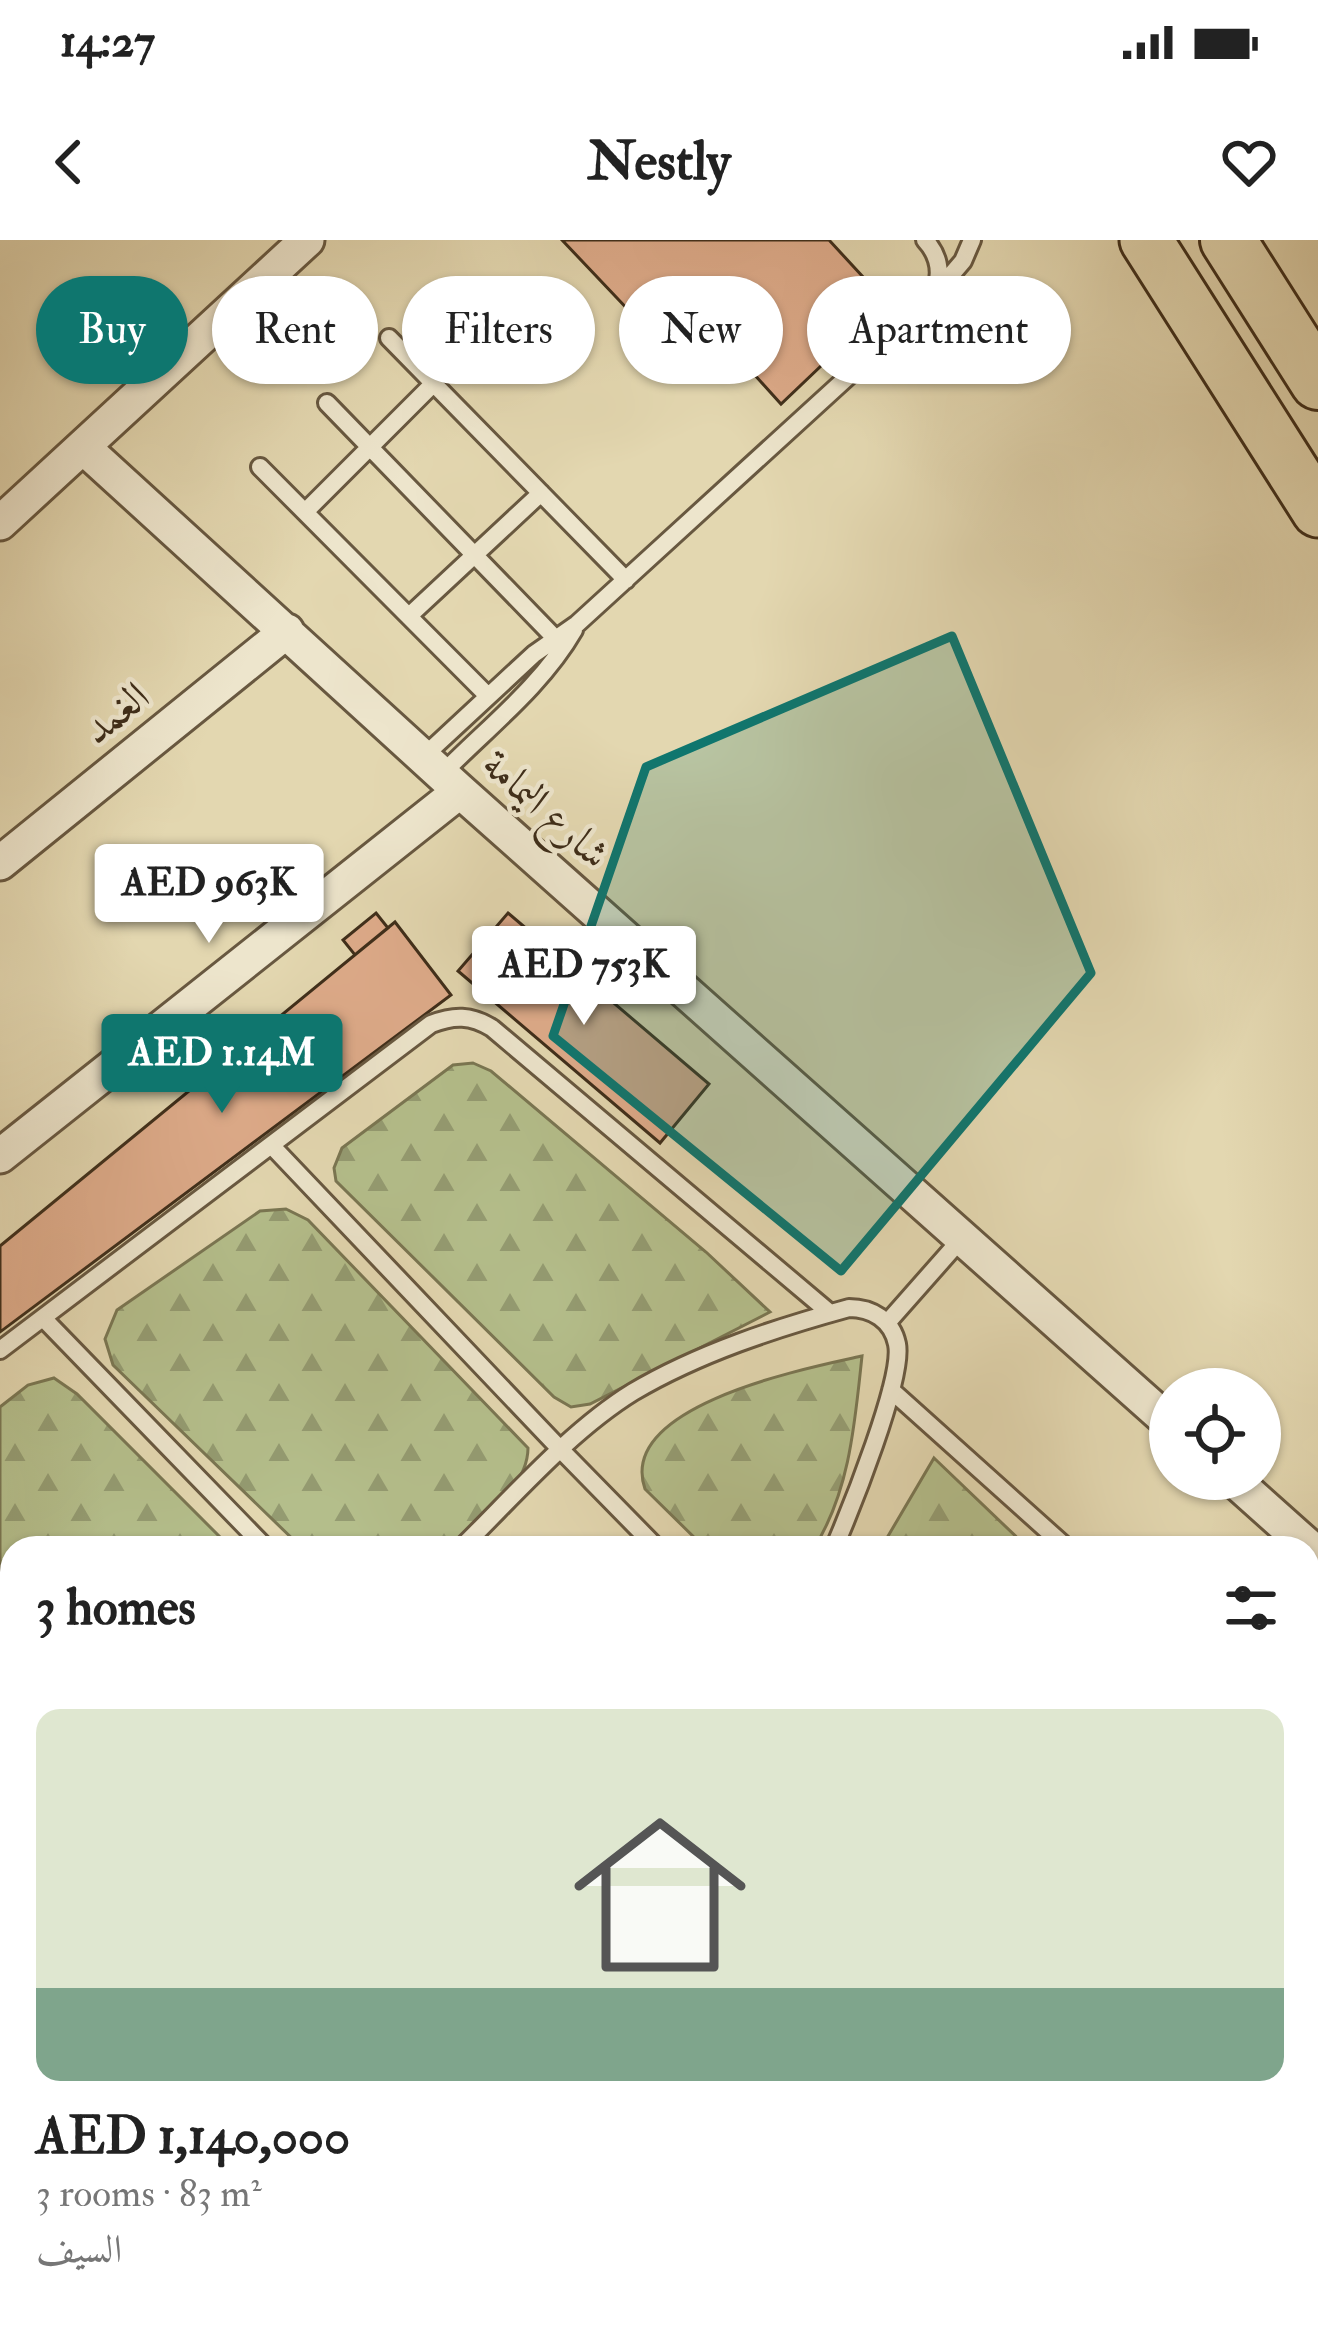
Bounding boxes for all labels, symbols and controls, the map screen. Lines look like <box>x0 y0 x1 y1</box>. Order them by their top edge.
text: 14:27 <box>60 14 155 70</box>
text: Nestly <box>587 128 731 196</box>
icon: back <box>36 129 102 195</box>
icon: heart <box>1216 129 1282 195</box>
chip: Buy <box>36 276 188 384</box>
chip: Rent <box>212 276 378 384</box>
chip: Filters <box>402 276 595 384</box>
chip: New <box>619 276 783 384</box>
chip: Apartment <box>807 276 1071 384</box>
street label: الغمد <box>72 671 160 756</box>
street label: شارع اليمامة <box>466 739 620 886</box>
pin: AED 963K <box>85 844 333 946</box>
text: AED 963K <box>122 858 296 907</box>
pin: AED 753K <box>460 926 708 1028</box>
text: AED 753K <box>499 940 669 989</box>
pin: AED 1.14M <box>85 1014 359 1116</box>
text: AED 1.14M <box>128 1028 316 1077</box>
map controls <box>1149 1368 1281 1500</box>
button: locate <box>1149 1368 1281 1500</box>
icon: filters <box>1218 1575 1284 1641</box>
text: 3 homes <box>36 1576 196 1640</box>
icon: home <box>552 1787 768 2003</box>
text: AED 1,140,000 <box>36 2105 350 2169</box>
text: 3 rooms · 83 m² <box>36 2169 262 2218</box>
text: السيف <box>36 2225 122 2274</box>

